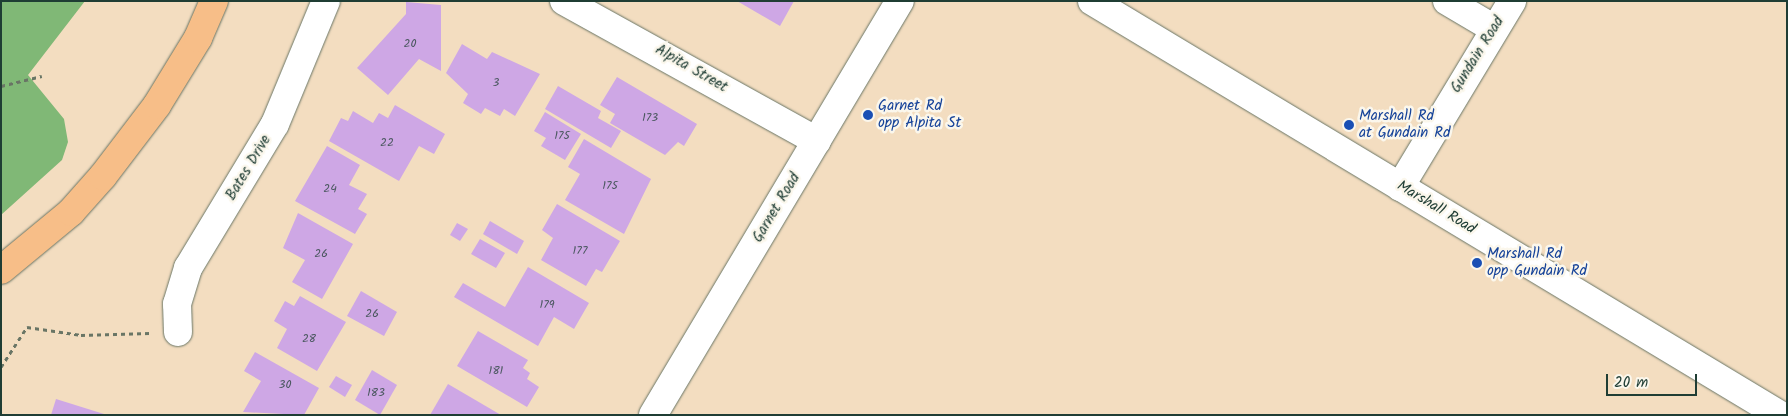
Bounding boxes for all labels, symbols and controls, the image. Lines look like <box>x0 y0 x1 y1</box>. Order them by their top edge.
street label: Gundain Road <box>1447 14 1509 96</box>
house number: 20 <box>404 37 416 51</box>
street label: Alpita Street <box>652 41 730 97</box>
house number: 3 <box>493 76 499 90</box>
place label: Garnet Rd opp Alpita St <box>878 97 961 132</box>
place label: Marshall Rd at Gundain Rd <box>1359 107 1451 142</box>
marker: Garnet Rd opp Alpita St <box>862 109 874 121</box>
house number: 173 <box>642 111 658 125</box>
marker: Marshall Rd at Gundain Rd <box>1343 119 1355 131</box>
house number: 175 <box>554 129 570 143</box>
street label: Bates Drive <box>223 132 275 204</box>
house number: 22 <box>380 136 394 150</box>
street label: Garnet Road <box>749 170 805 246</box>
street label: Marshall Road <box>1393 177 1479 239</box>
house number: 175 <box>602 179 618 193</box>
house number: 24 <box>323 182 337 196</box>
house number: 177 <box>573 244 587 258</box>
place label: Marshall Rd opp Gundain Rd <box>1487 245 1587 280</box>
house number: 26 <box>314 247 328 261</box>
marker: Marshall Rd opp Gundain Rd <box>1471 257 1483 269</box>
house number: 179 <box>539 298 555 312</box>
house number: 26 <box>365 307 379 321</box>
house number: 28 <box>302 332 316 346</box>
house number: 181 <box>489 364 503 378</box>
scale bar <box>1608 364 1699 396</box>
text: 20 m <box>1614 371 1648 395</box>
house number: 30 <box>279 378 291 392</box>
house number: 183 <box>367 386 385 400</box>

